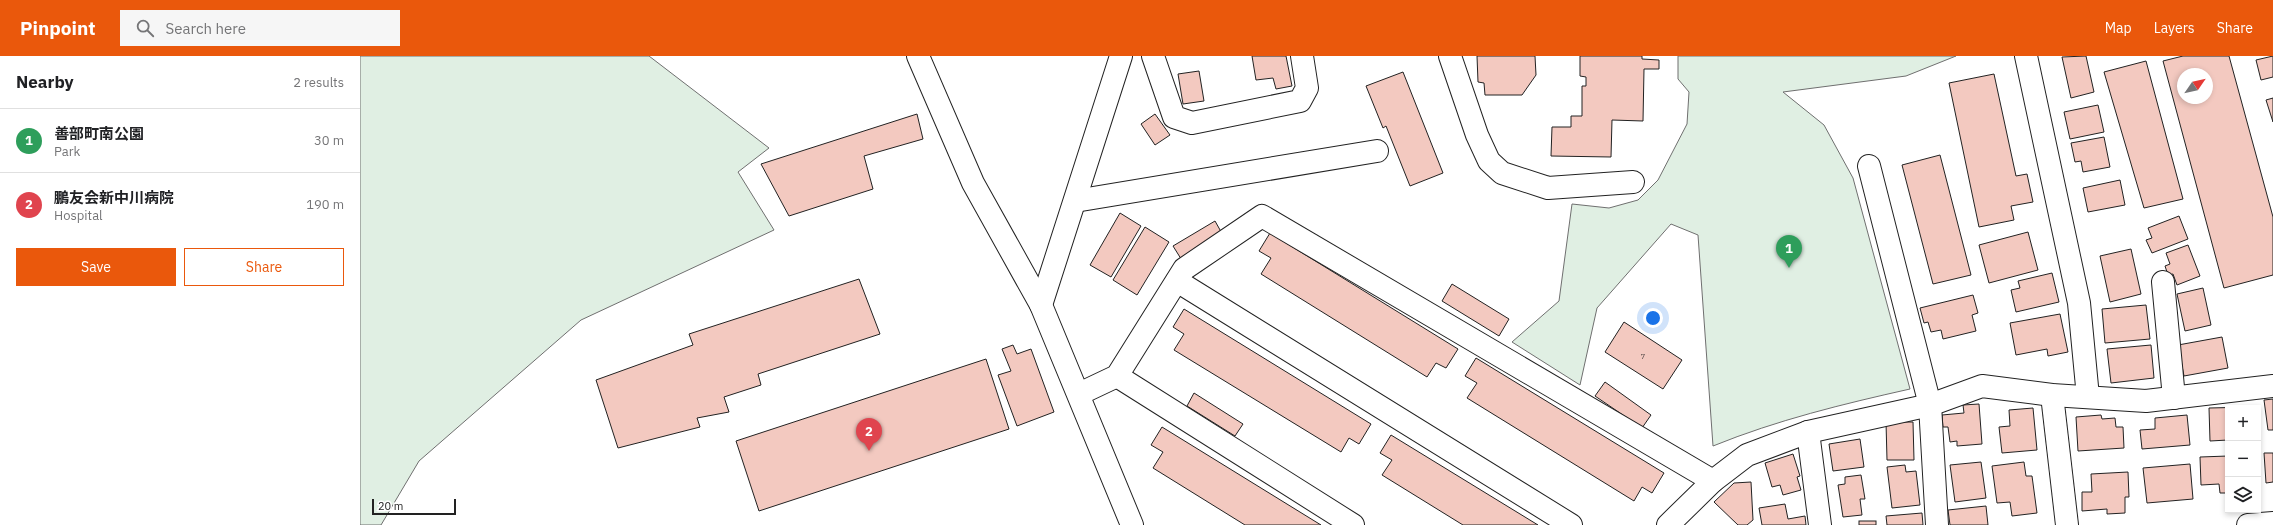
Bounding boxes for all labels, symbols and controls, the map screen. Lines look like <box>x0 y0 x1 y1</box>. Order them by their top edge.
search box <box>120 10 400 46</box>
text: Pinpoint <box>20 16 96 40</box>
icon: search <box>134 17 156 39</box>
text: Search here <box>166 19 246 38</box>
text: Map <box>2105 19 2132 37</box>
text: Layers <box>2154 19 2195 37</box>
text: Share <box>2217 19 2253 37</box>
north arrow <box>2177 68 2213 104</box>
text: Nearby <box>16 71 74 93</box>
text: 2 results <box>293 74 344 91</box>
text: 善部町南公園 <box>54 124 144 143</box>
text: 1 <box>25 132 33 149</box>
text: 30 m <box>314 132 344 149</box>
text: Park <box>54 143 80 160</box>
text: 鵬友会新中川病院 <box>54 188 174 207</box>
text: 2 <box>25 196 33 213</box>
text: 190 m <box>306 196 344 213</box>
text: Hospital <box>54 207 103 224</box>
pin: 1 <box>1776 235 1802 268</box>
button: Save <box>16 248 176 286</box>
button: Share <box>184 248 344 286</box>
your location <box>1643 308 1663 328</box>
house number: 7 <box>1641 351 1646 361</box>
map controls <box>2225 405 2261 513</box>
button: + <box>2225 405 2261 441</box>
pin: 2 <box>856 418 882 451</box>
button: − <box>2225 441 2261 477</box>
button: layers <box>2225 477 2261 513</box>
scale bar <box>372 497 456 516</box>
text: 20 m <box>378 499 403 513</box>

